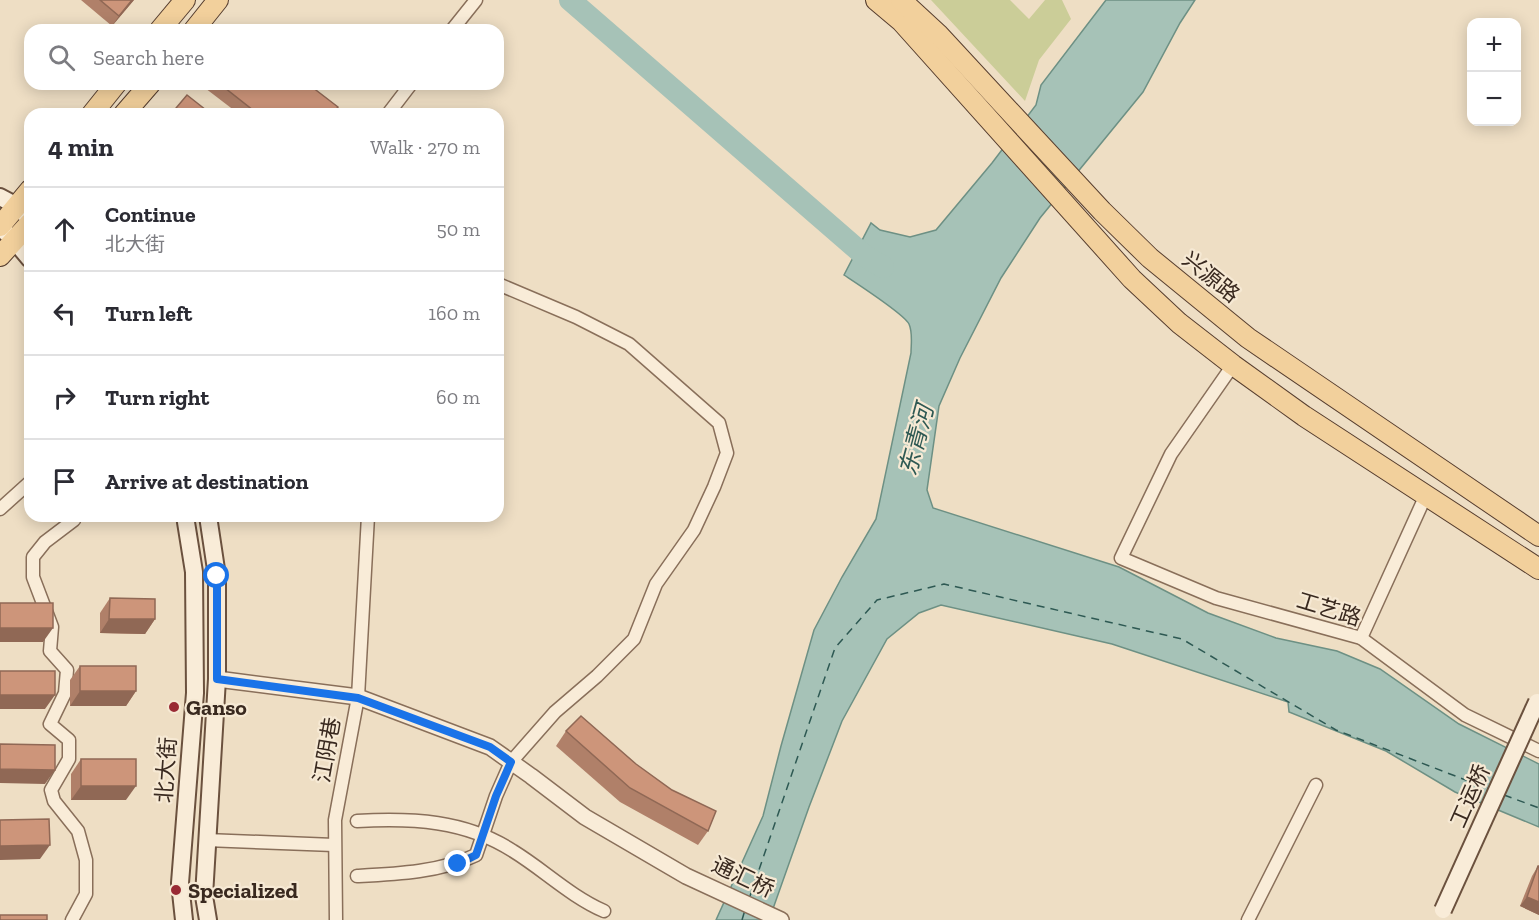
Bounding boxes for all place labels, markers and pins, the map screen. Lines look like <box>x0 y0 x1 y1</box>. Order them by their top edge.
place label: Ganso <box>186 694 247 721</box>
marker: Ganso <box>167 700 181 714</box>
place label: Specialized <box>188 877 298 904</box>
marker: Specialized <box>169 883 183 897</box>

